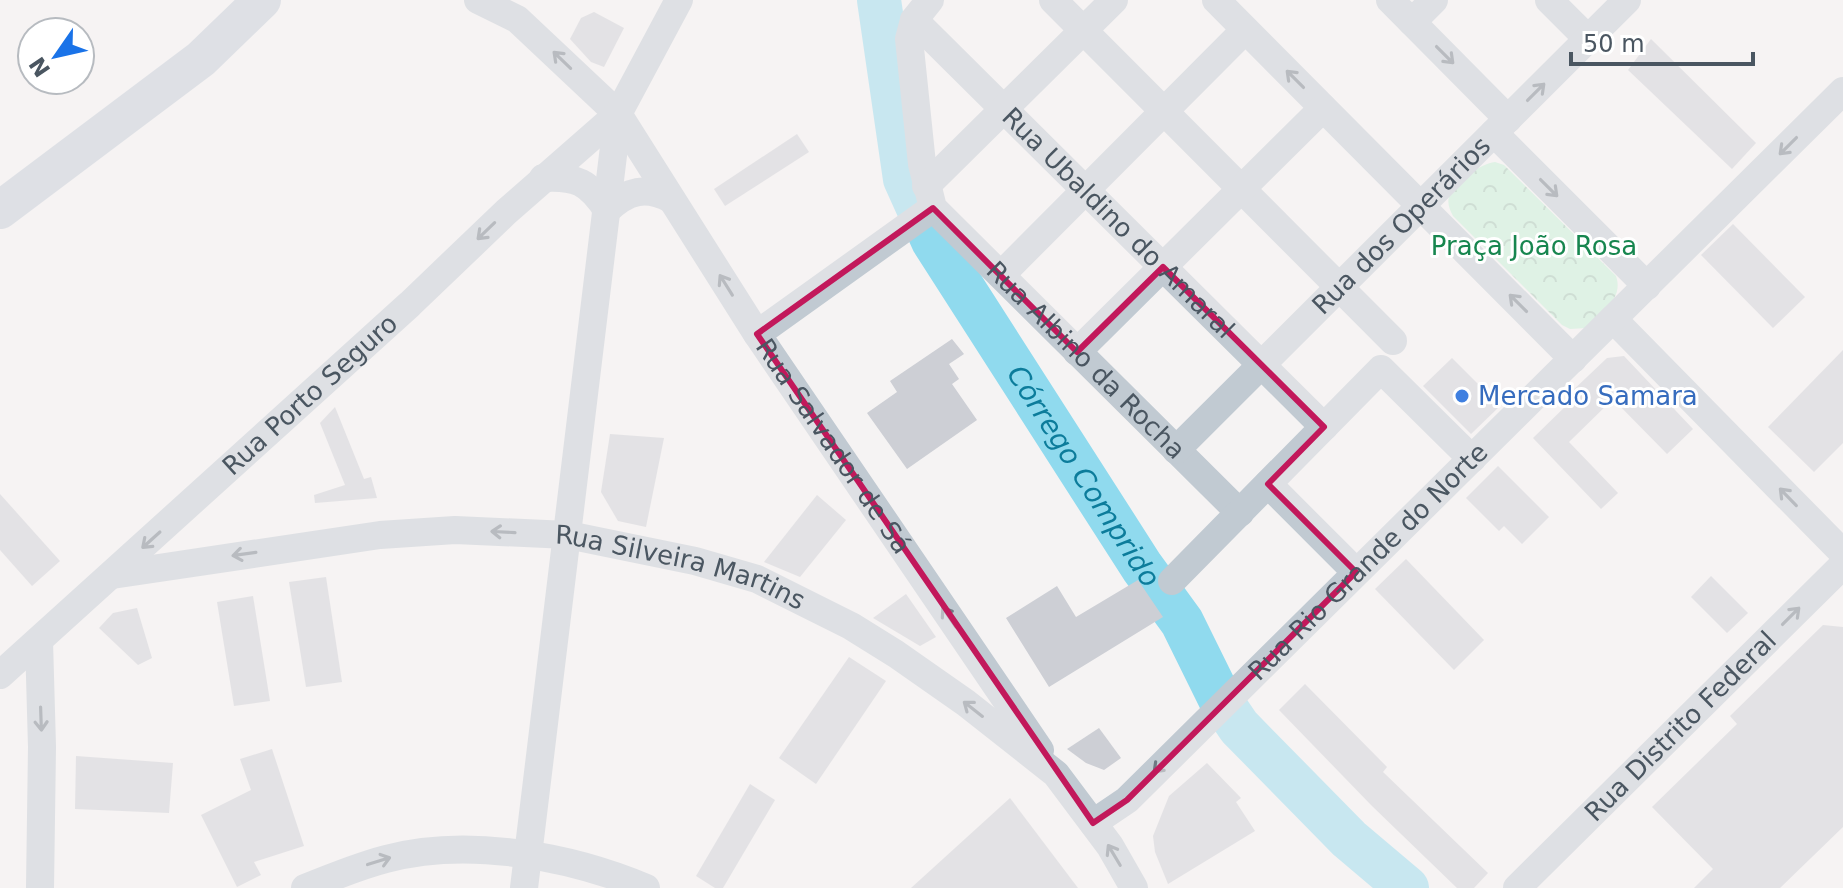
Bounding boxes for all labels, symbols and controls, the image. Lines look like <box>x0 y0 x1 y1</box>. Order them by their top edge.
north arrow <box>16 16 96 96</box>
scale bar <box>1571 16 1753 66</box>
text: 50 m <box>1583 30 1645 58</box>
one-way arrow <box>1435 45 1454 64</box>
one-way arrow <box>553 51 572 70</box>
text: N <box>24 52 55 82</box>
one-way arrow <box>1285 70 1305 89</box>
one-way arrow <box>1525 82 1545 102</box>
street label: Rua Ubaldino do Amaral <box>996 102 1241 344</box>
street label: Rua dos Operários <box>1306 130 1496 320</box>
one-way arrow <box>1778 137 1798 156</box>
one-way arrow <box>1539 178 1558 197</box>
one-way arrow <box>477 221 496 240</box>
park label: Praça João Rosa <box>1431 231 1637 261</box>
street label: Rua Albino da Rocha <box>981 255 1191 465</box>
one-way arrow <box>717 274 733 297</box>
one-way arrow <box>1509 294 1528 313</box>
street label: Rua Porto Seguro <box>216 308 403 481</box>
street label: Rua Salvador de Sá <box>750 333 917 559</box>
water label: Córrego Comprido <box>1000 359 1167 593</box>
place label: Mercado Samara <box>1478 381 1698 411</box>
marker: Mercado Samara <box>1453 387 1471 405</box>
street label: Rua Rio Grande do Norte <box>1242 437 1494 686</box>
one-way arrow <box>1779 488 1798 507</box>
street label: Rua Silveira Martins <box>555 519 810 616</box>
one-way arrow <box>490 524 517 539</box>
one-way arrow <box>141 531 161 549</box>
one-way arrow <box>232 547 257 562</box>
one-way arrow <box>941 607 957 629</box>
one-way arrow <box>1781 607 1801 626</box>
street label: Rua Distrito Federal <box>1579 625 1782 827</box>
one-way arrow <box>963 700 984 717</box>
one-way arrow <box>33 705 48 732</box>
one-way arrow <box>1153 754 1172 773</box>
one-way arrow <box>1106 844 1122 867</box>
one-way arrow <box>365 853 391 868</box>

